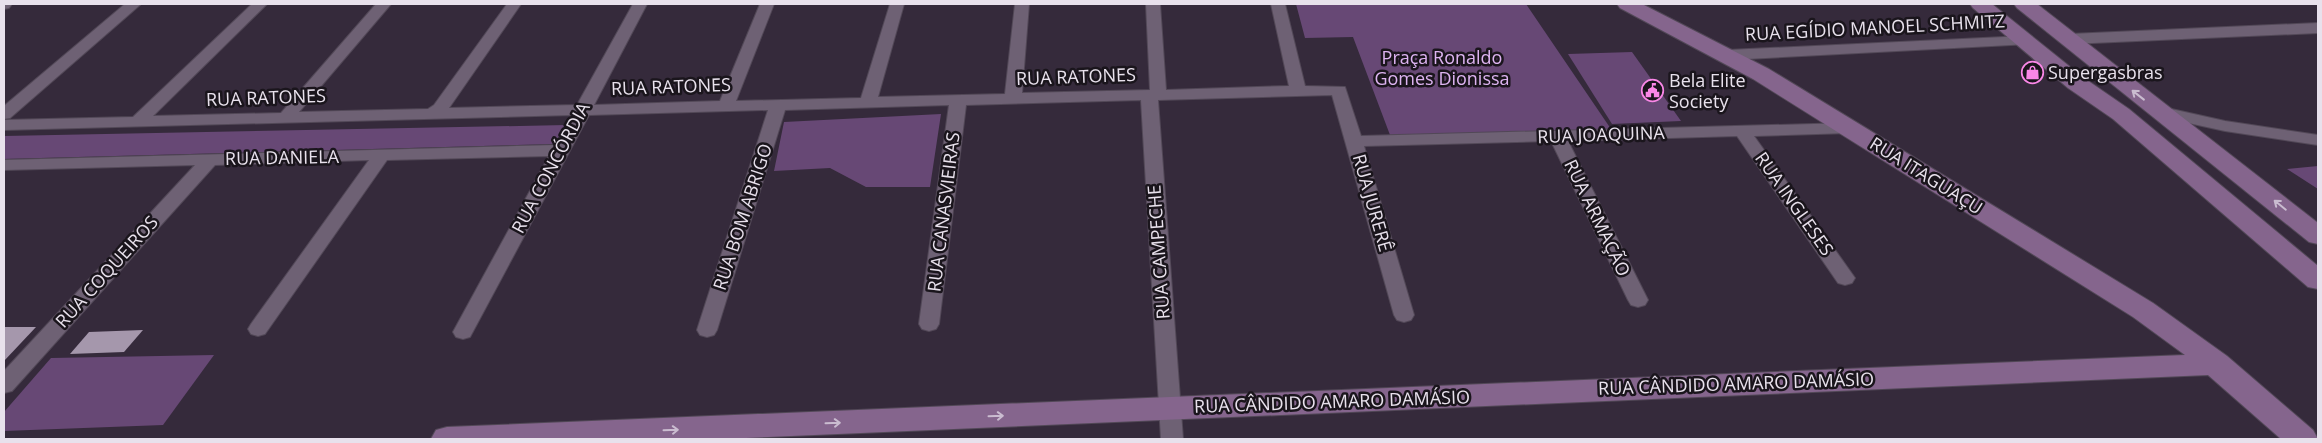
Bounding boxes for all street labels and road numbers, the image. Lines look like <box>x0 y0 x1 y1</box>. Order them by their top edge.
street label: RUA EGÍDIO MANOEL SCHMITZ <box>1744 8 2006 46</box>
street label: RUA RATONES <box>1016 62 1137 90</box>
street label: RUA RATONES <box>611 72 732 100</box>
street label: RUA RATONES <box>206 83 327 111</box>
street label: RUA CONCÓRDIA <box>505 97 595 237</box>
street label: RUA JOAQUINA <box>1537 120 1666 148</box>
street label: RUA CANASVIEIRAS <box>921 130 965 293</box>
street label: RUA ITAGUAÇU <box>1866 131 1987 219</box>
street label: RUA BOM ABRIGO <box>707 140 777 293</box>
street label: RUA DANIELA <box>225 144 340 170</box>
street label: RUA INGLESES <box>1750 147 1839 260</box>
street label: RUA JURERÊ <box>1348 151 1398 254</box>
street label: RUA ARMAÇÃO <box>1559 155 1637 280</box>
street label: RUA CAMPECHE <box>1141 184 1175 320</box>
street label: RUA COQUEIROS <box>50 210 163 332</box>
street label: RUA CÂNDIDO AMARO DAMÁSIO <box>1598 366 1874 400</box>
street label: RUA CÂNDIDO AMARO DAMÁSIO <box>1194 384 1470 418</box>

